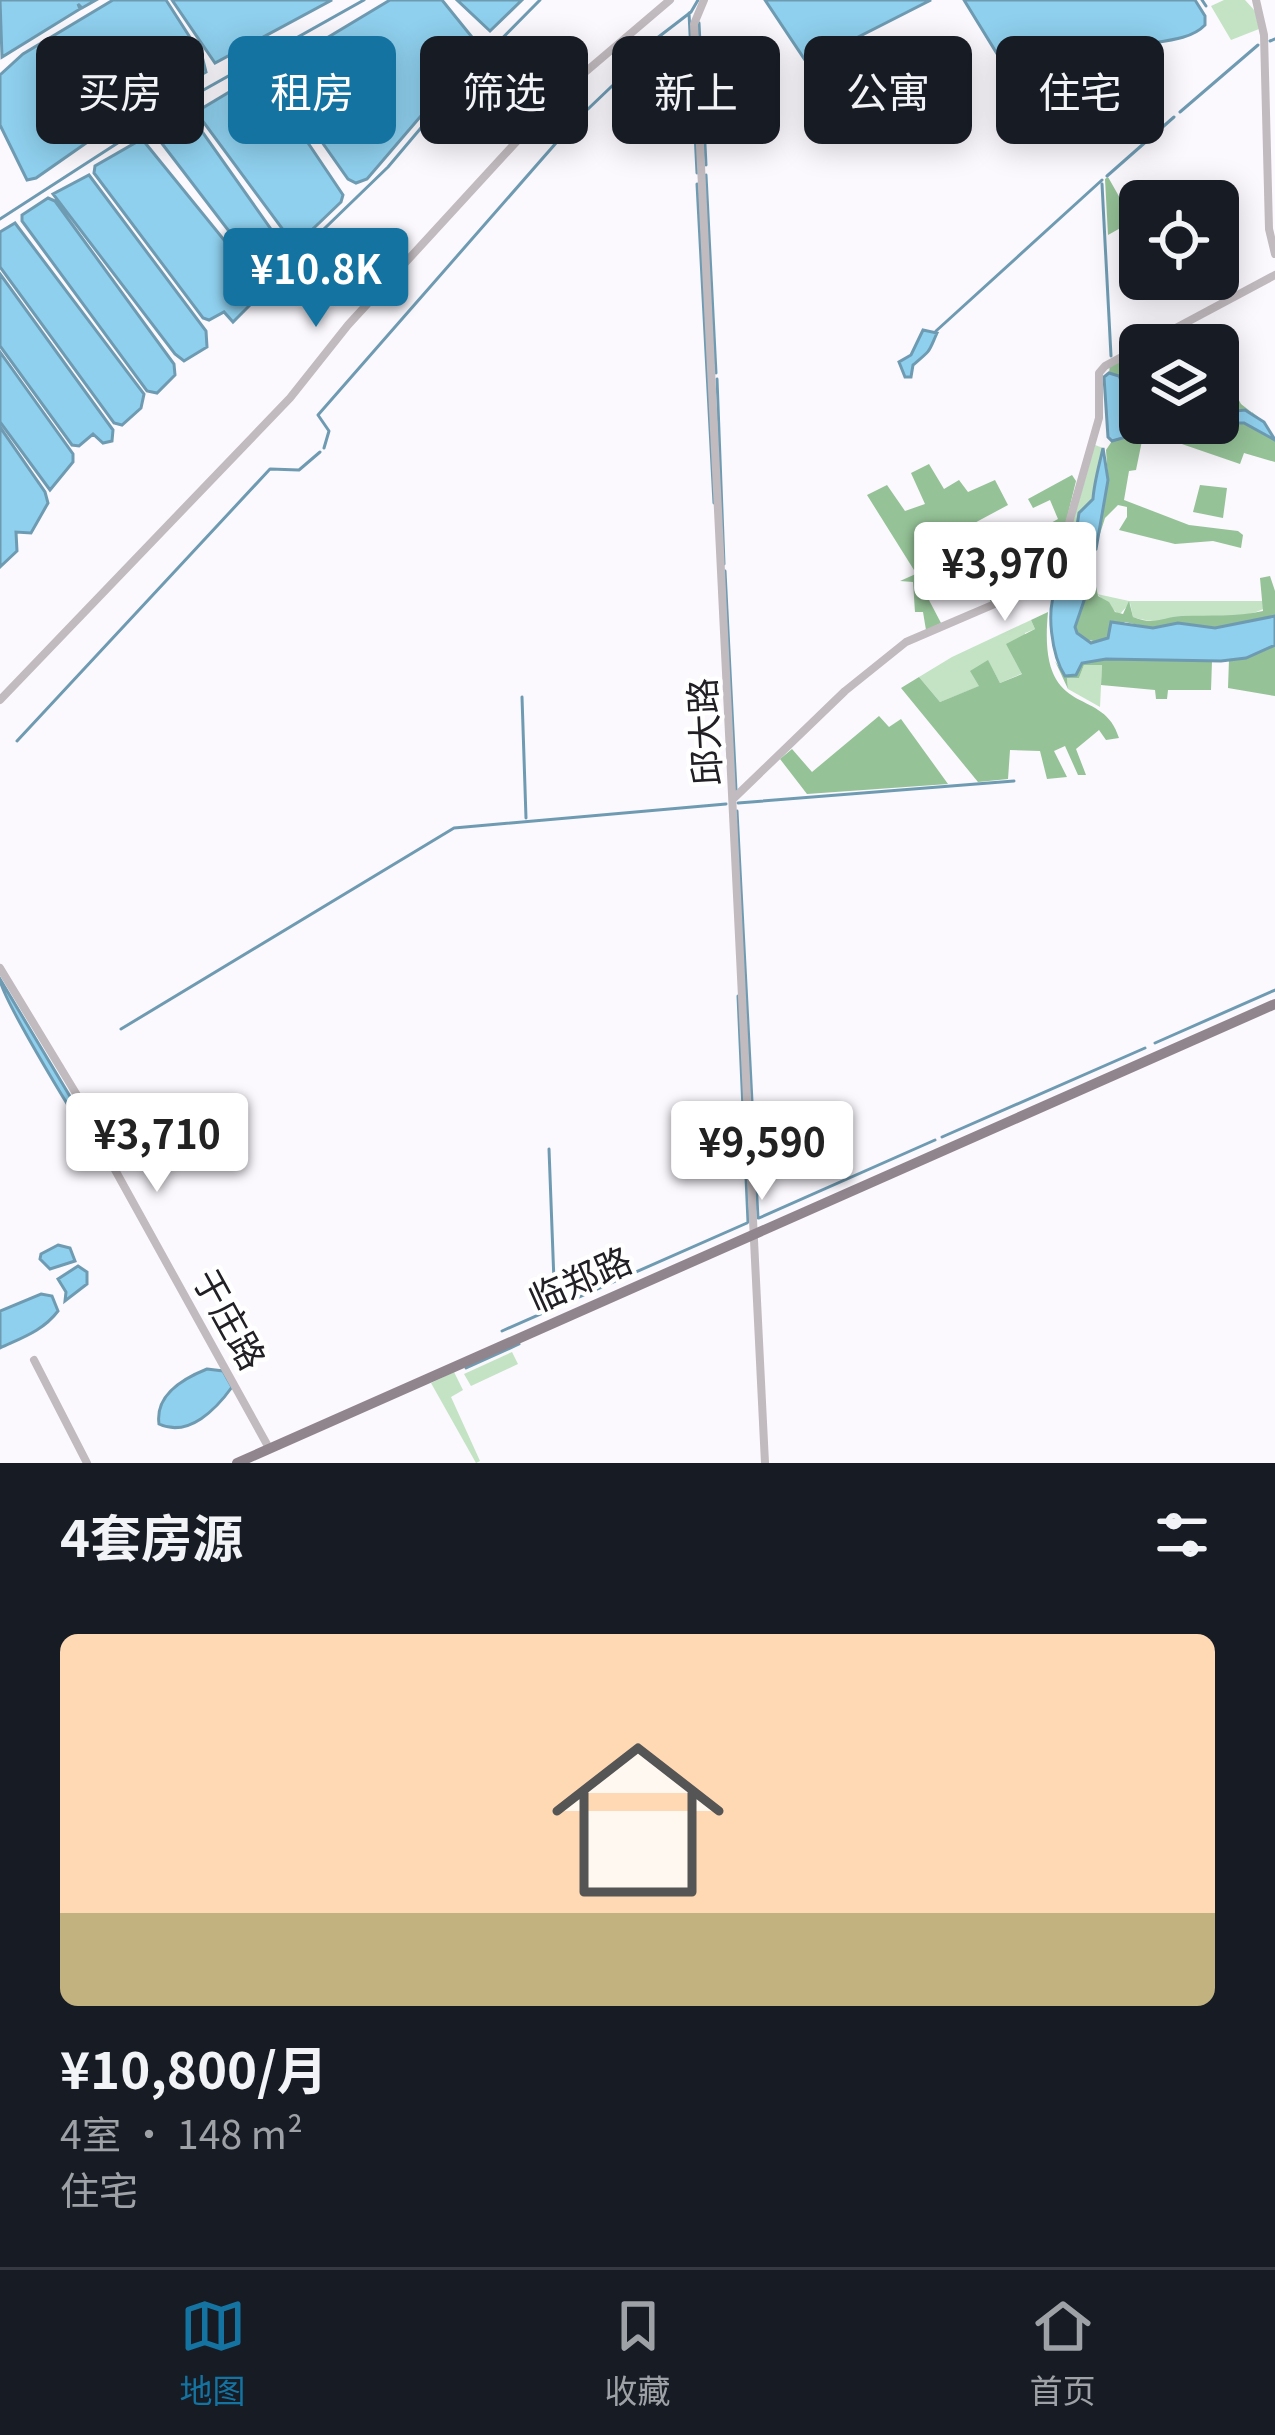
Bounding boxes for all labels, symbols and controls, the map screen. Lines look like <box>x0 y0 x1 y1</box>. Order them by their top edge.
chip: 买房 <box>36 36 204 144</box>
chip: 租房 <box>228 36 396 144</box>
chip: 筛选 <box>420 36 588 144</box>
chip: 新上 <box>612 36 780 144</box>
chip: 公寓 <box>804 36 972 144</box>
chip: 住宅 <box>996 36 1164 144</box>
map controls <box>1119 180 1239 444</box>
button: locate <box>1119 180 1239 300</box>
pin: ¥10.8K <box>218 228 414 330</box>
text: ¥10.8K <box>250 239 382 295</box>
button: layers <box>1119 324 1239 444</box>
pin: ¥3,970 <box>907 522 1103 624</box>
text: ¥3,970 <box>941 533 1069 589</box>
street label: 邱大路 <box>673 677 731 787</box>
pin: ¥3,710 <box>59 1093 255 1195</box>
pin: ¥9,590 <box>664 1101 860 1203</box>
text: ¥3,710 <box>93 1104 221 1160</box>
text: ¥9,590 <box>698 1112 826 1168</box>
street label: 临郑路 <box>519 1231 639 1323</box>
street label: 于庄路 <box>183 1258 281 1378</box>
text: 4套房源 <box>60 1498 243 1572</box>
icon: filters <box>1149 1502 1215 1568</box>
icon: home <box>530 1712 746 1928</box>
text: ¥10,800/月 <box>60 2030 328 2104</box>
text: 4室 · 148 m² <box>60 2104 303 2160</box>
text: 住宅 <box>60 2160 138 2216</box>
tab: 地图 <box>180 2293 246 2413</box>
tab: 收藏 <box>605 2293 671 2413</box>
tab: 首页 <box>1030 2293 1096 2413</box>

